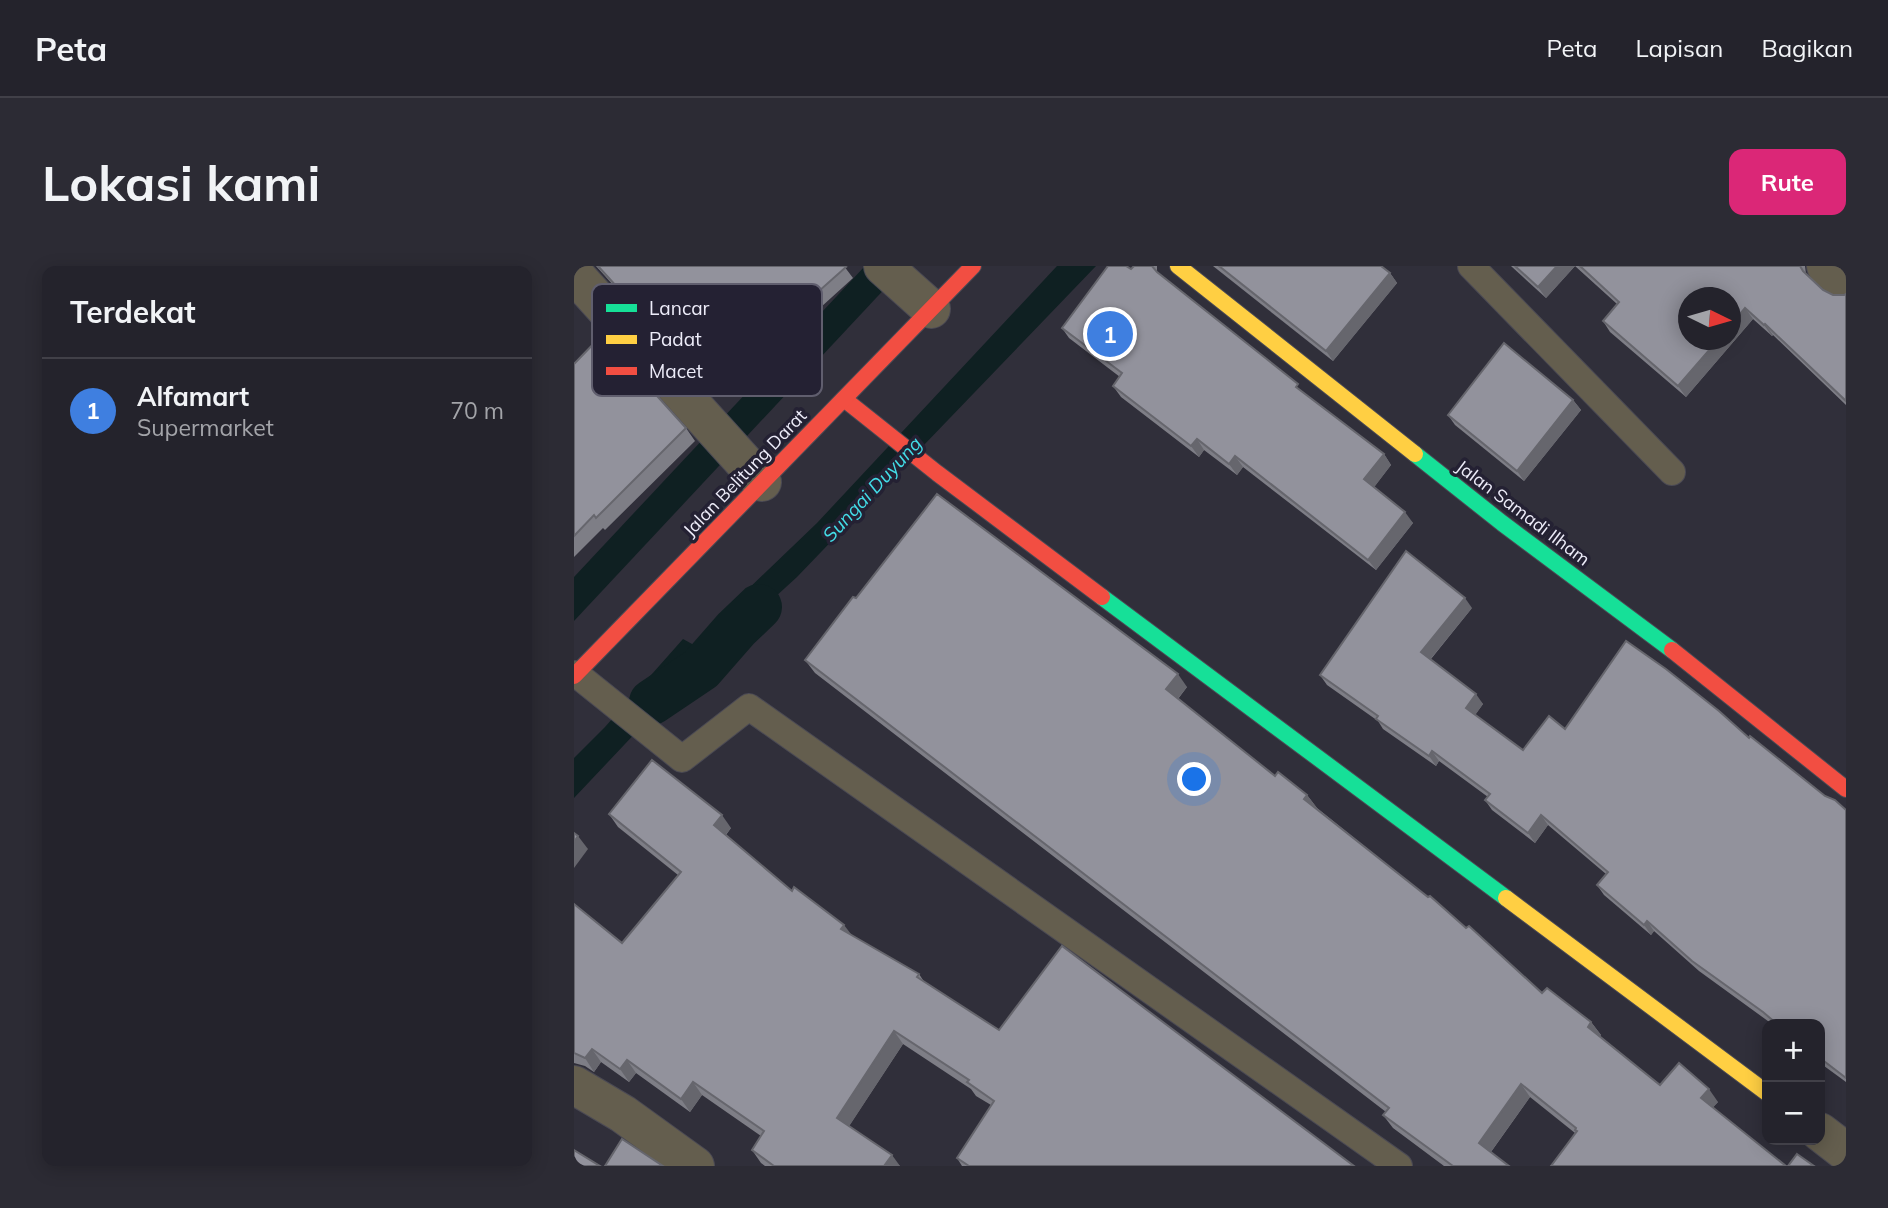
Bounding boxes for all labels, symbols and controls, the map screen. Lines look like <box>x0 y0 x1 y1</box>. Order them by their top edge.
text: Peta <box>35 28 107 69</box>
text: Peta <box>1546 33 1597 63</box>
text: Lapisan <box>1635 33 1723 63</box>
text: Bagikan <box>1761 33 1853 63</box>
button: Rute <box>1729 149 1846 215</box>
text: Lokasi kami <box>42 152 320 213</box>
legend <box>592 284 822 396</box>
north arrow <box>1678 287 1741 350</box>
text: Terdekat <box>70 293 196 331</box>
text: Lancar <box>649 296 710 320</box>
pin: 1 <box>1087 308 1133 360</box>
text: Padat <box>649 327 702 351</box>
text: Macet <box>649 359 703 383</box>
text: Alfamart <box>137 380 249 413</box>
text: 1 <box>86 396 100 425</box>
text: 70 m <box>450 396 504 425</box>
street label: Jalan Belitung Darat <box>678 404 811 541</box>
text: Supermarket <box>137 413 274 442</box>
water label: Sungai Duyung <box>817 431 927 547</box>
street label: Jalan Samadi Ilham <box>1452 455 1595 570</box>
your location <box>1177 762 1211 796</box>
map controls <box>1762 1019 1825 1145</box>
button: + <box>1762 1019 1825 1082</box>
button: − <box>1762 1082 1825 1145</box>

